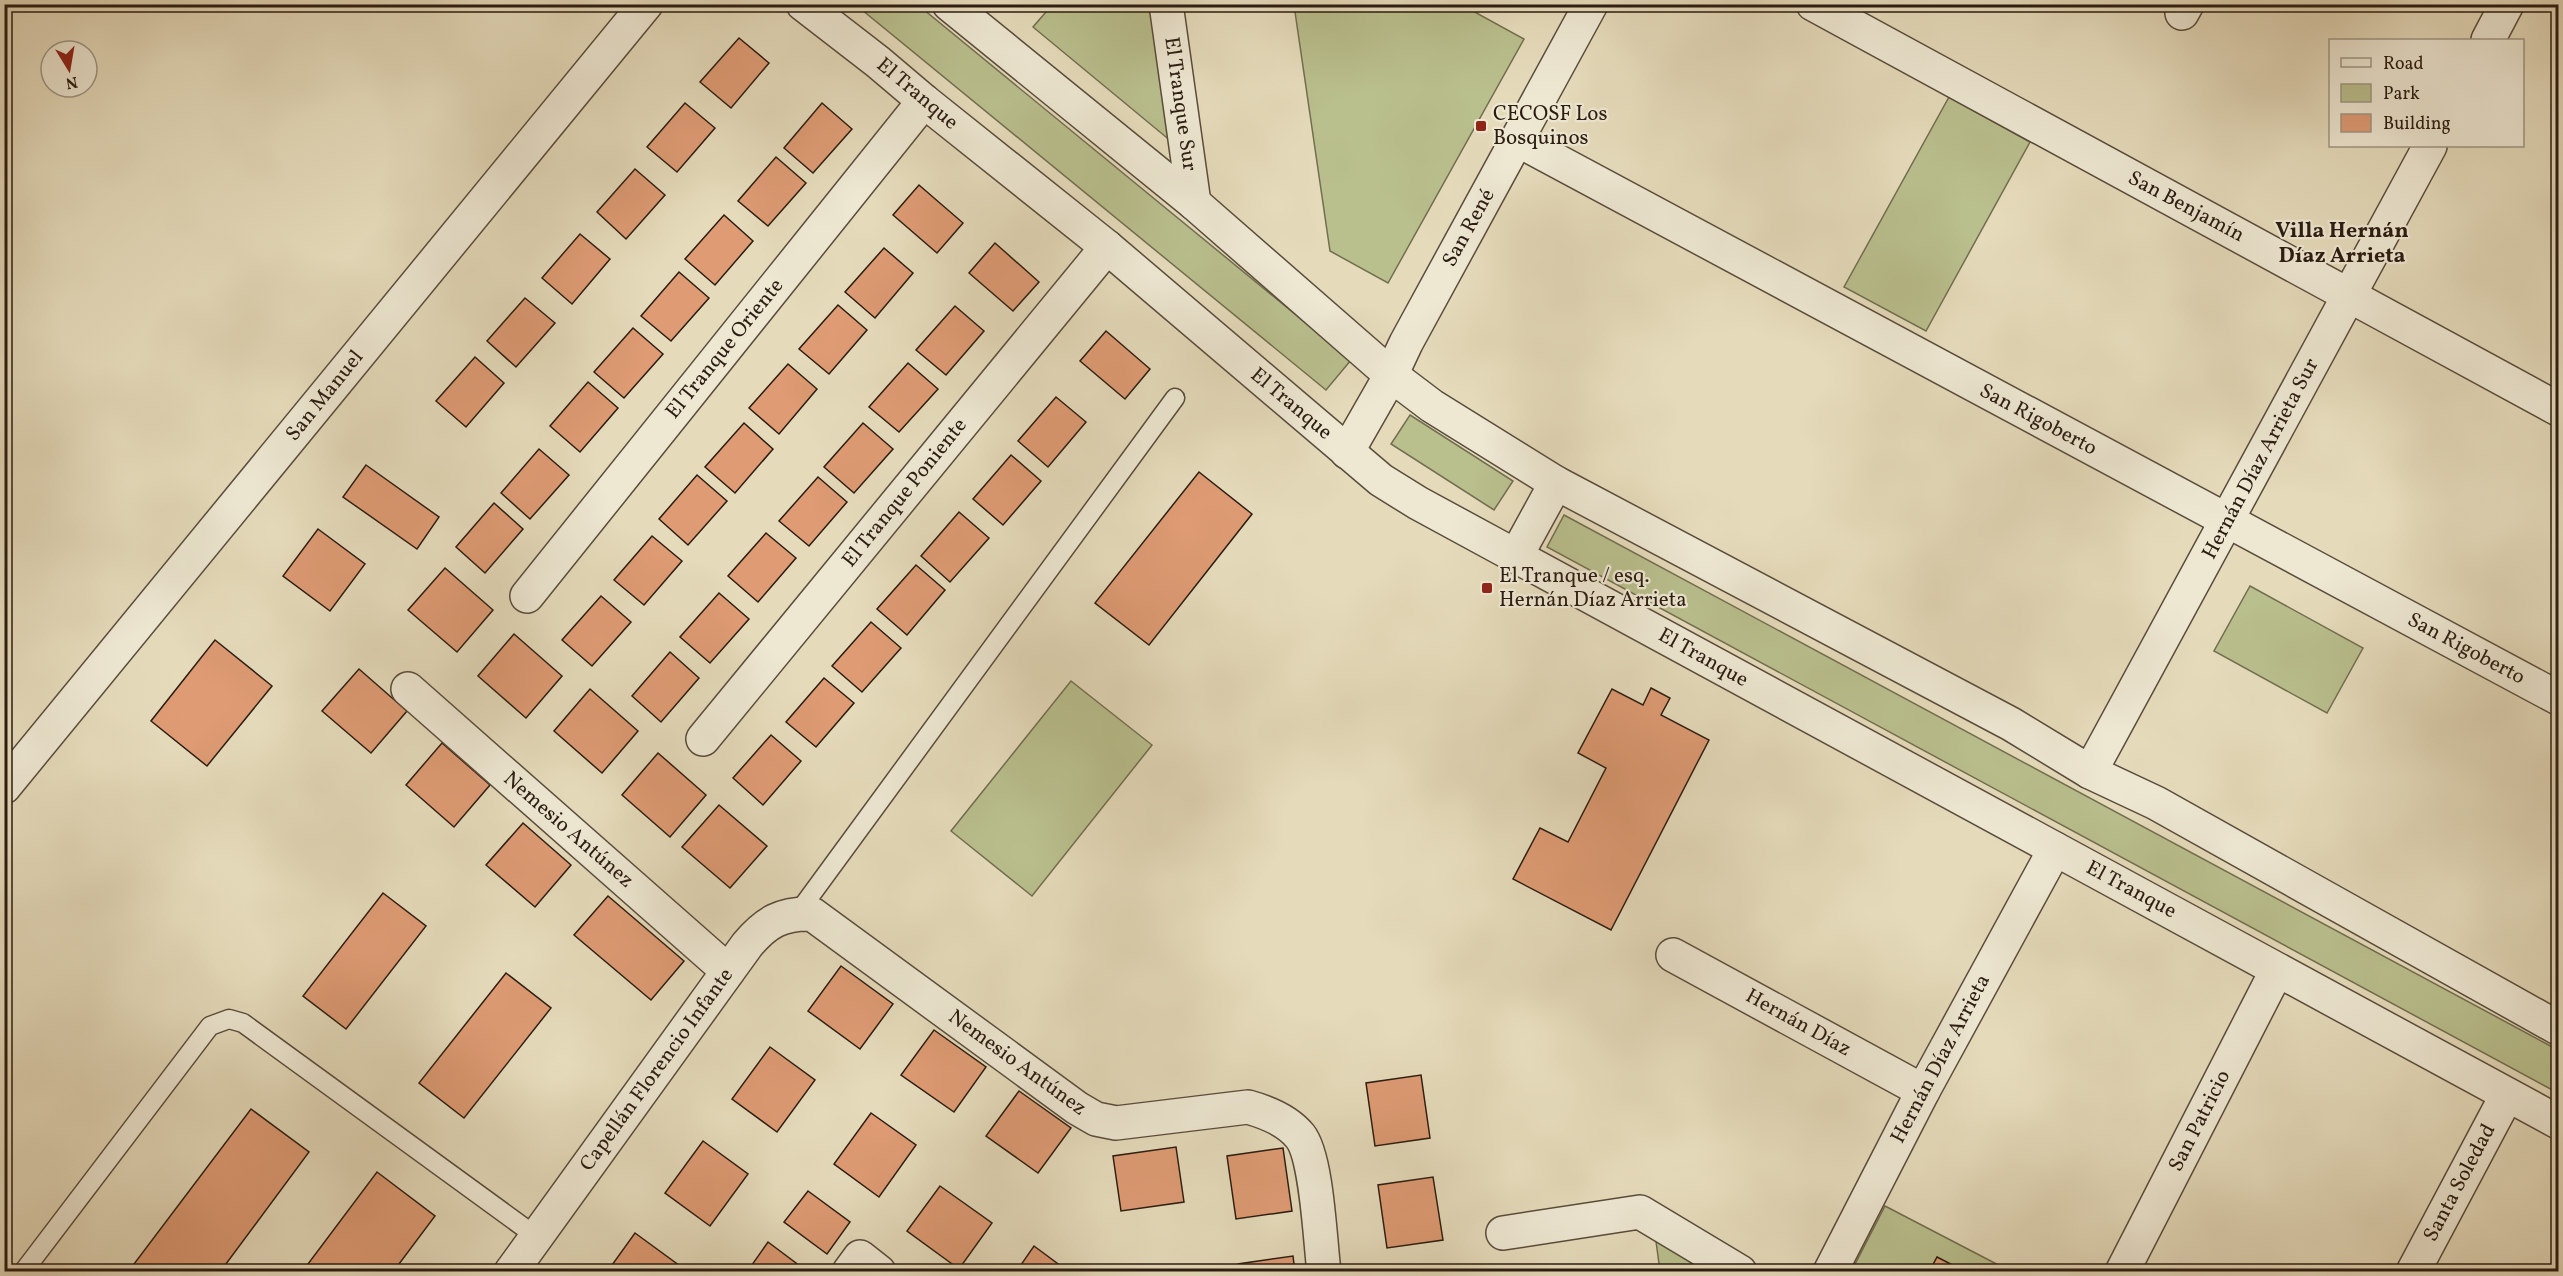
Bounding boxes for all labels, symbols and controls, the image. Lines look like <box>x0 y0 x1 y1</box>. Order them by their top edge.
street label: El Tranque Sur <box>1156 35 1204 173</box>
north arrow <box>39 39 99 99</box>
legend <box>2329 39 2524 147</box>
street label: El Tranque <box>870 51 964 137</box>
text: Road <box>2383 52 2424 77</box>
text: N <box>63 70 79 94</box>
text: Park <box>2383 82 2420 107</box>
place label: CECOSF Los Bosquinos <box>1493 100 1607 153</box>
text: Building <box>2383 112 2451 137</box>
marker: CECOSF Los Bosquinos <box>1474 119 1488 133</box>
street label: San Benjamín <box>2123 164 2249 250</box>
street label: San René <box>1436 184 1502 272</box>
district label: Villa Hernán Díaz Arrieta <box>2275 216 2409 272</box>
street label: El Tranque Oriente <box>659 273 791 425</box>
street label: San Manuel <box>279 344 371 448</box>
street label: Hernán Díaz Arrieta Sur <box>2196 353 2326 565</box>
street label: El Tranque <box>1244 361 1338 447</box>
street label: San Rigoberto <box>1974 377 2102 463</box>
street label: El Tranque Poniente <box>836 412 974 574</box>
place label: El Tranque / esq. Hernán Díaz Arrieta <box>1499 562 1687 615</box>
marker: El Tranque / esq. Hernán Díaz Arrieta <box>1480 581 1494 595</box>
street label: San Rigoberto <box>2402 606 2530 692</box>
street label: El Tranque <box>1653 621 1753 695</box>
street label: Nemesio Antúnez <box>496 765 640 895</box>
street label: El Tranque <box>2080 854 2182 926</box>
street label: Capellán Florencio Infante <box>573 962 741 1178</box>
street label: Hernán Díaz Arrieta <box>1884 969 1998 1149</box>
street label: Hernán Díaz <box>1740 982 1856 1064</box>
street label: Nemesio Antúnez <box>942 1003 1092 1123</box>
street label: San Patricio <box>2162 1065 2238 1177</box>
street label: Santa Soledad <box>2417 1119 2503 1247</box>

